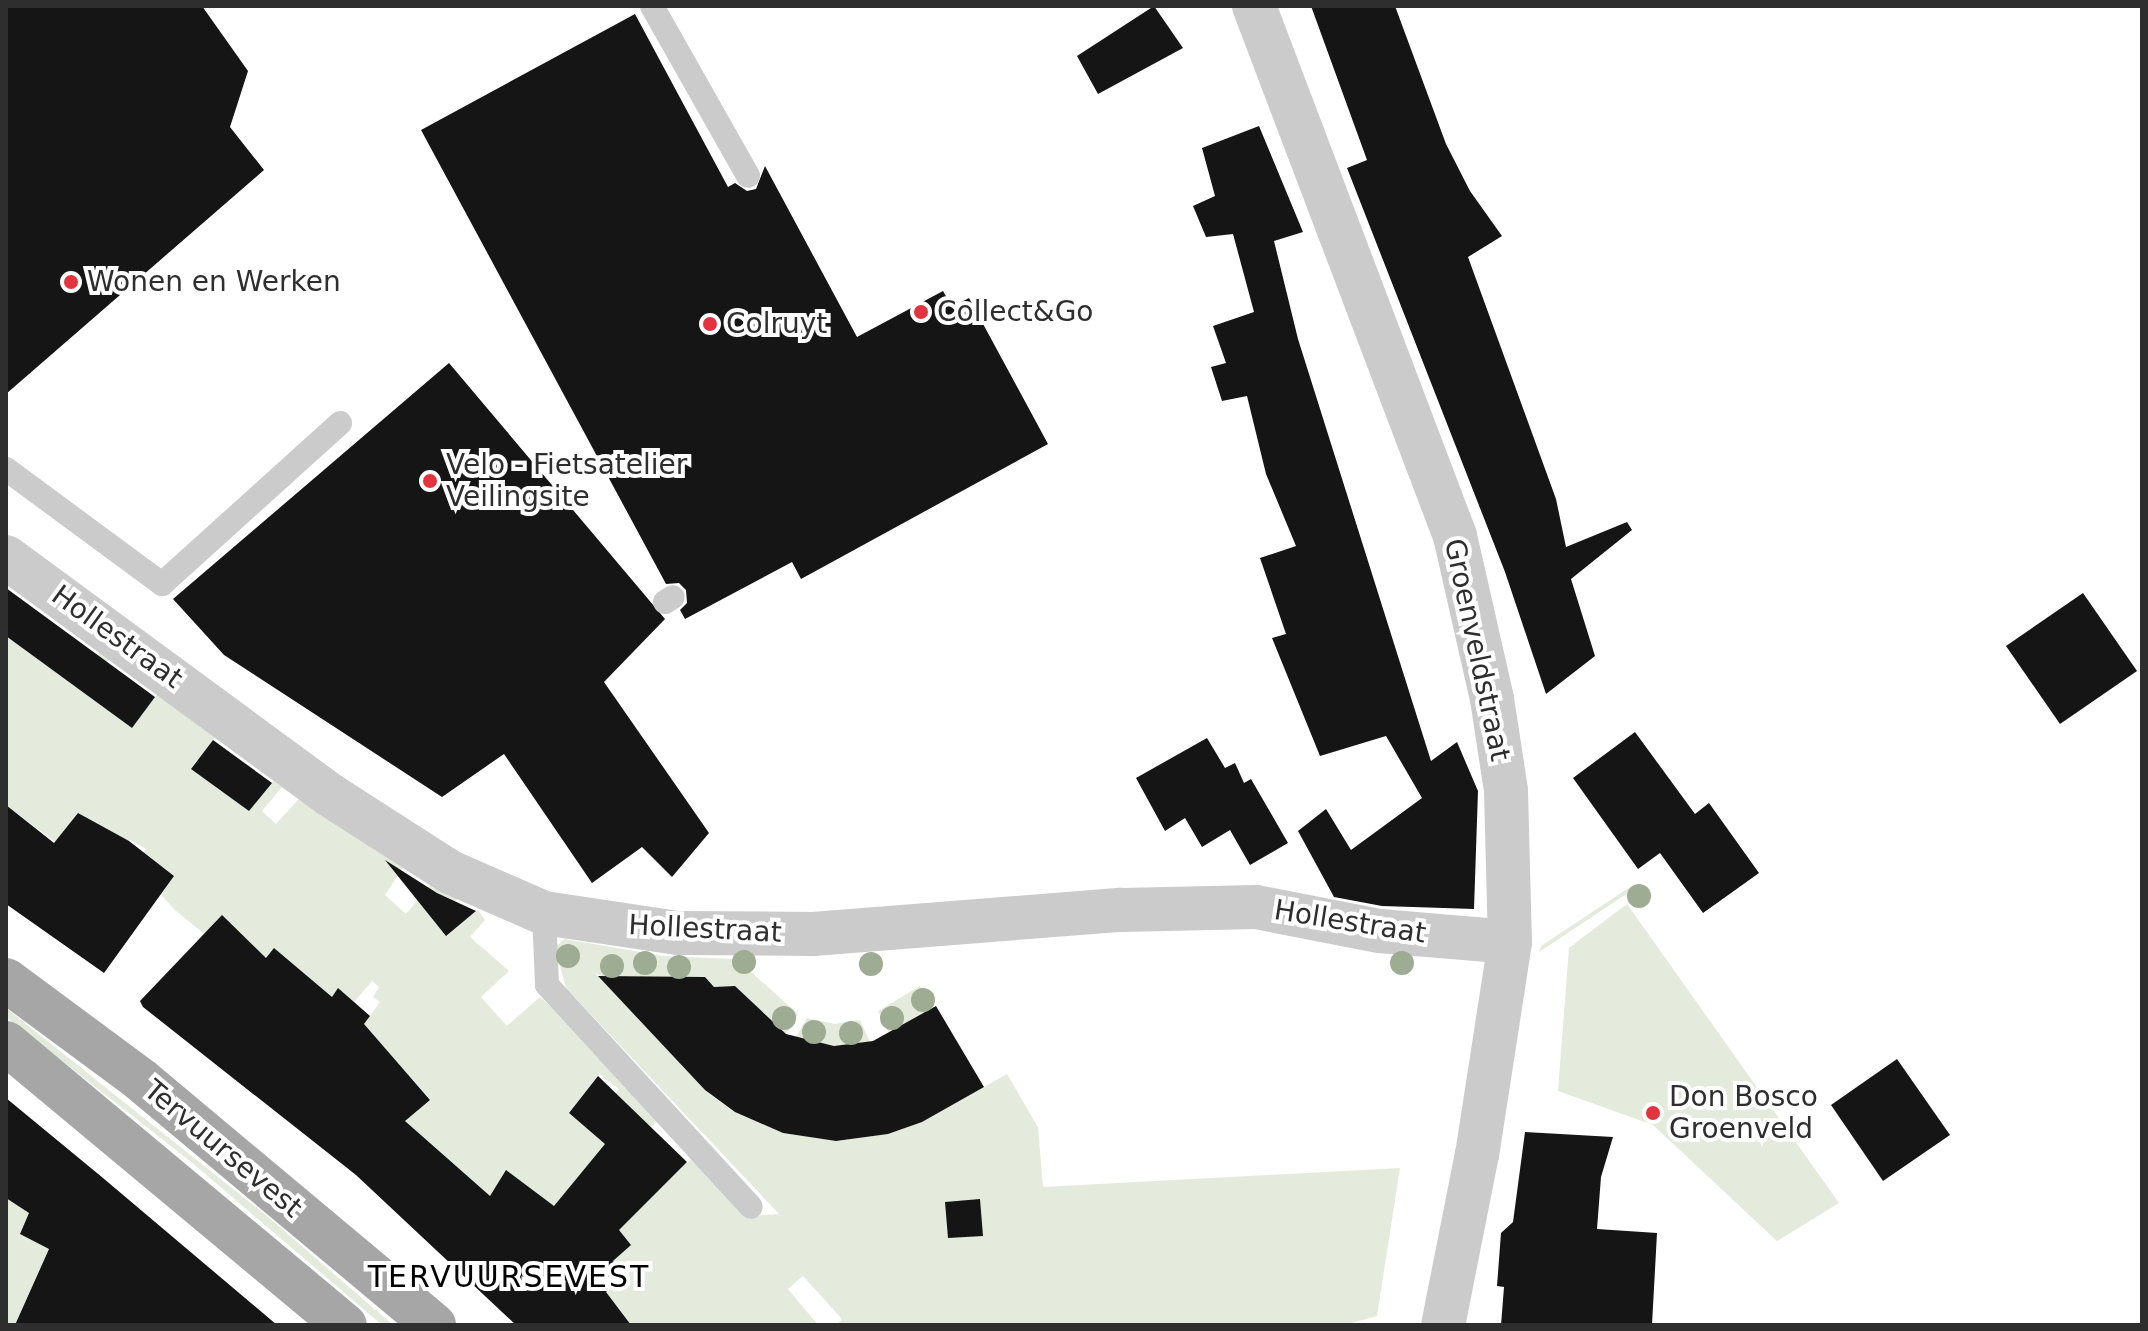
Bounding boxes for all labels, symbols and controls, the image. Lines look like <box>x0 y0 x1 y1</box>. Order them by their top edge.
place label: Wonen en Werken <box>87 265 341 299</box>
marker: Wonen en Werken <box>62 273 80 291</box>
place label: Collect&Go <box>937 295 1094 329</box>
marker: Collect&Go <box>912 303 930 321</box>
place label: Colruyt <box>726 307 827 341</box>
marker: Colruyt <box>701 315 719 333</box>
place label: Velo - Fietsatelier Veilingsite <box>446 448 687 514</box>
marker: Velo - Fietsatelier Veilingsite <box>421 472 439 490</box>
street label: Groenveldstraat <box>1437 536 1517 764</box>
street label: Hollestraat <box>45 578 189 696</box>
street label: Hollestraat <box>1272 893 1428 951</box>
street label: Hollestraat <box>628 908 782 950</box>
street label: Tervuursevest <box>137 1073 309 1225</box>
place label: Don Bosco Groenveld <box>1669 1080 1818 1146</box>
marker: Don Bosco Groenveld <box>1644 1104 1662 1122</box>
district label: TERVUURSEVEST <box>368 1259 650 1295</box>

